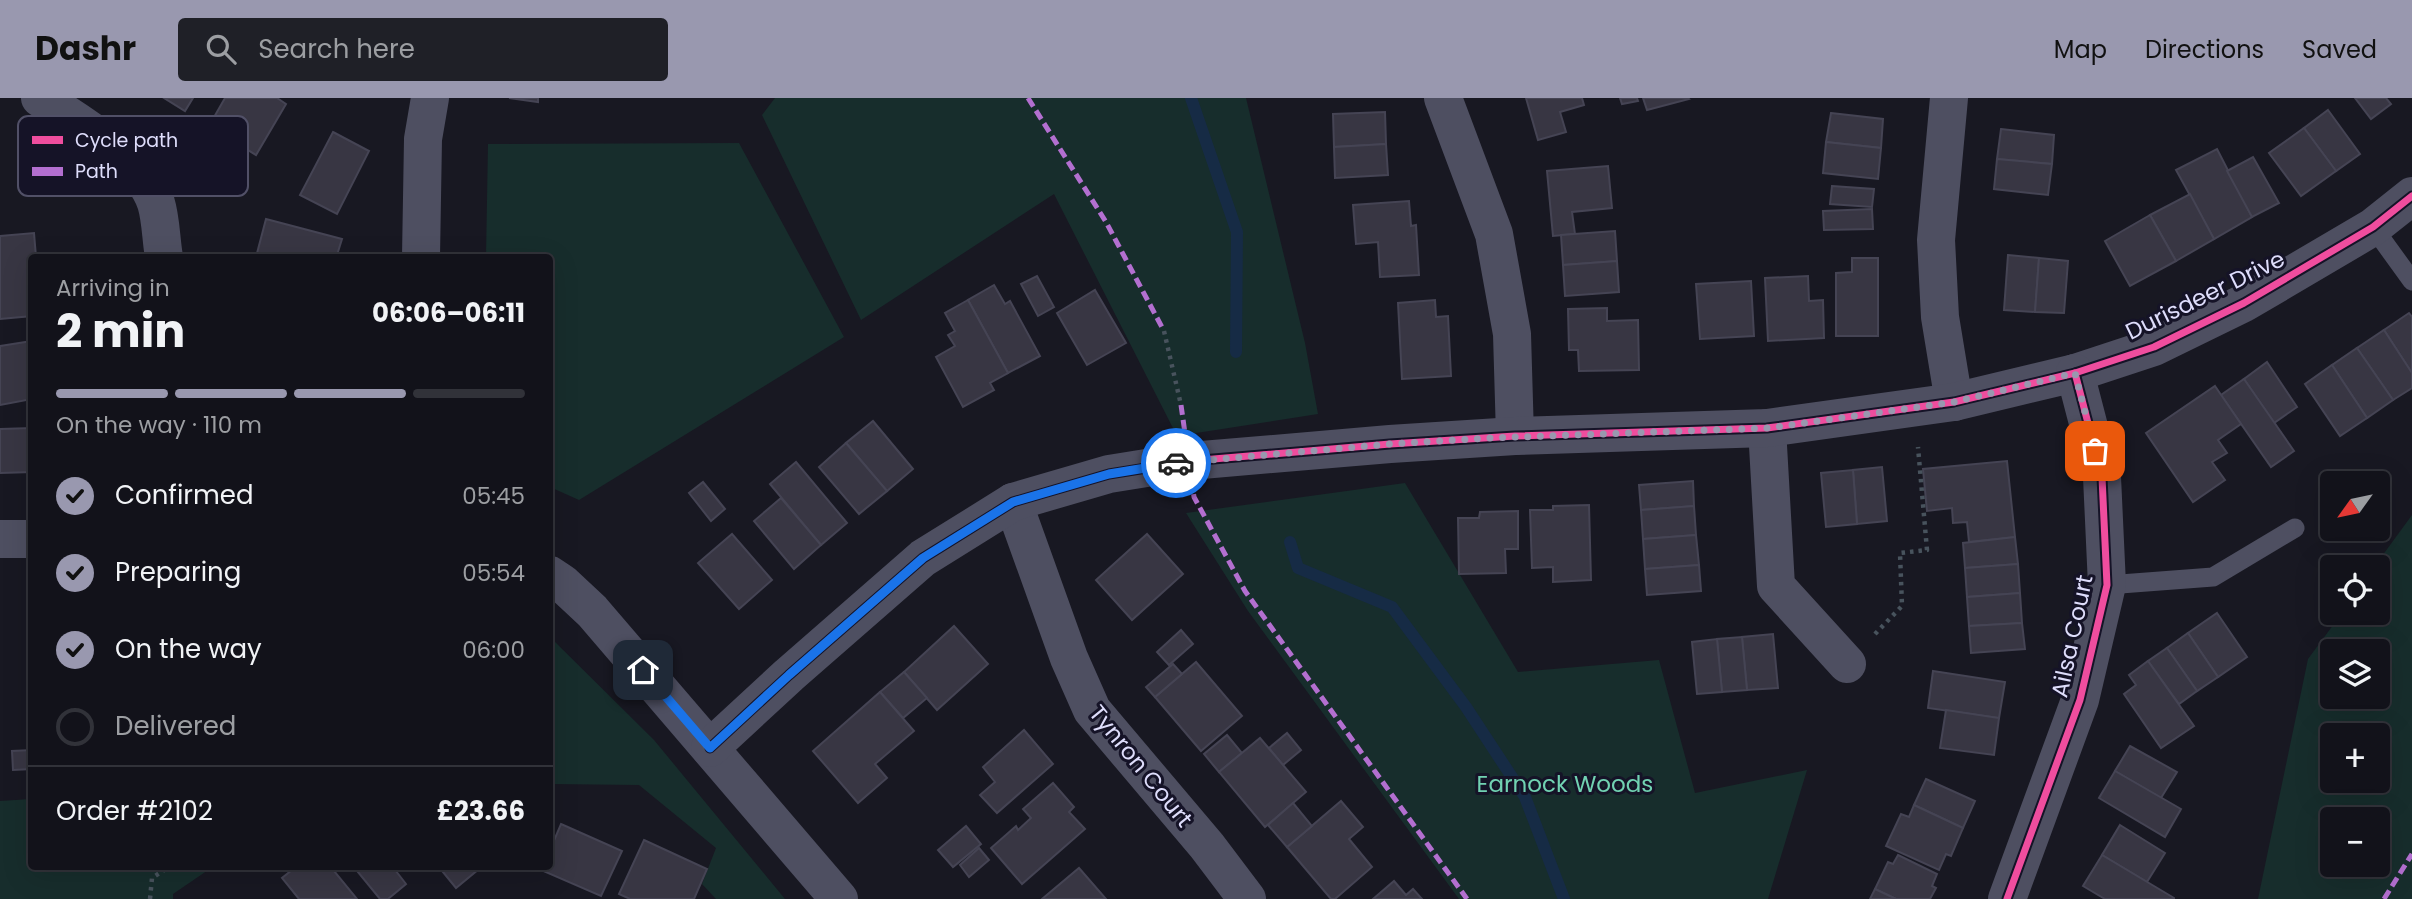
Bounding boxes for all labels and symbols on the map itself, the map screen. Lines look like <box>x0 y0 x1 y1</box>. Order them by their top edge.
legend <box>18 116 248 196</box>
text: Cycle path <box>75 127 178 154</box>
text: Path <box>75 158 118 185</box>
street label: Durisdeer Drive <box>2120 243 2290 347</box>
pin <box>2065 421 2125 481</box>
courier <box>1141 428 1211 498</box>
north arrow <box>2320 471 2390 541</box>
street label: Ailsa Court <box>2043 572 2101 700</box>
pin <box>613 640 673 700</box>
street label: Tynron Court <box>1082 698 1200 834</box>
park label: Earnock Woods <box>1477 768 1653 800</box>

